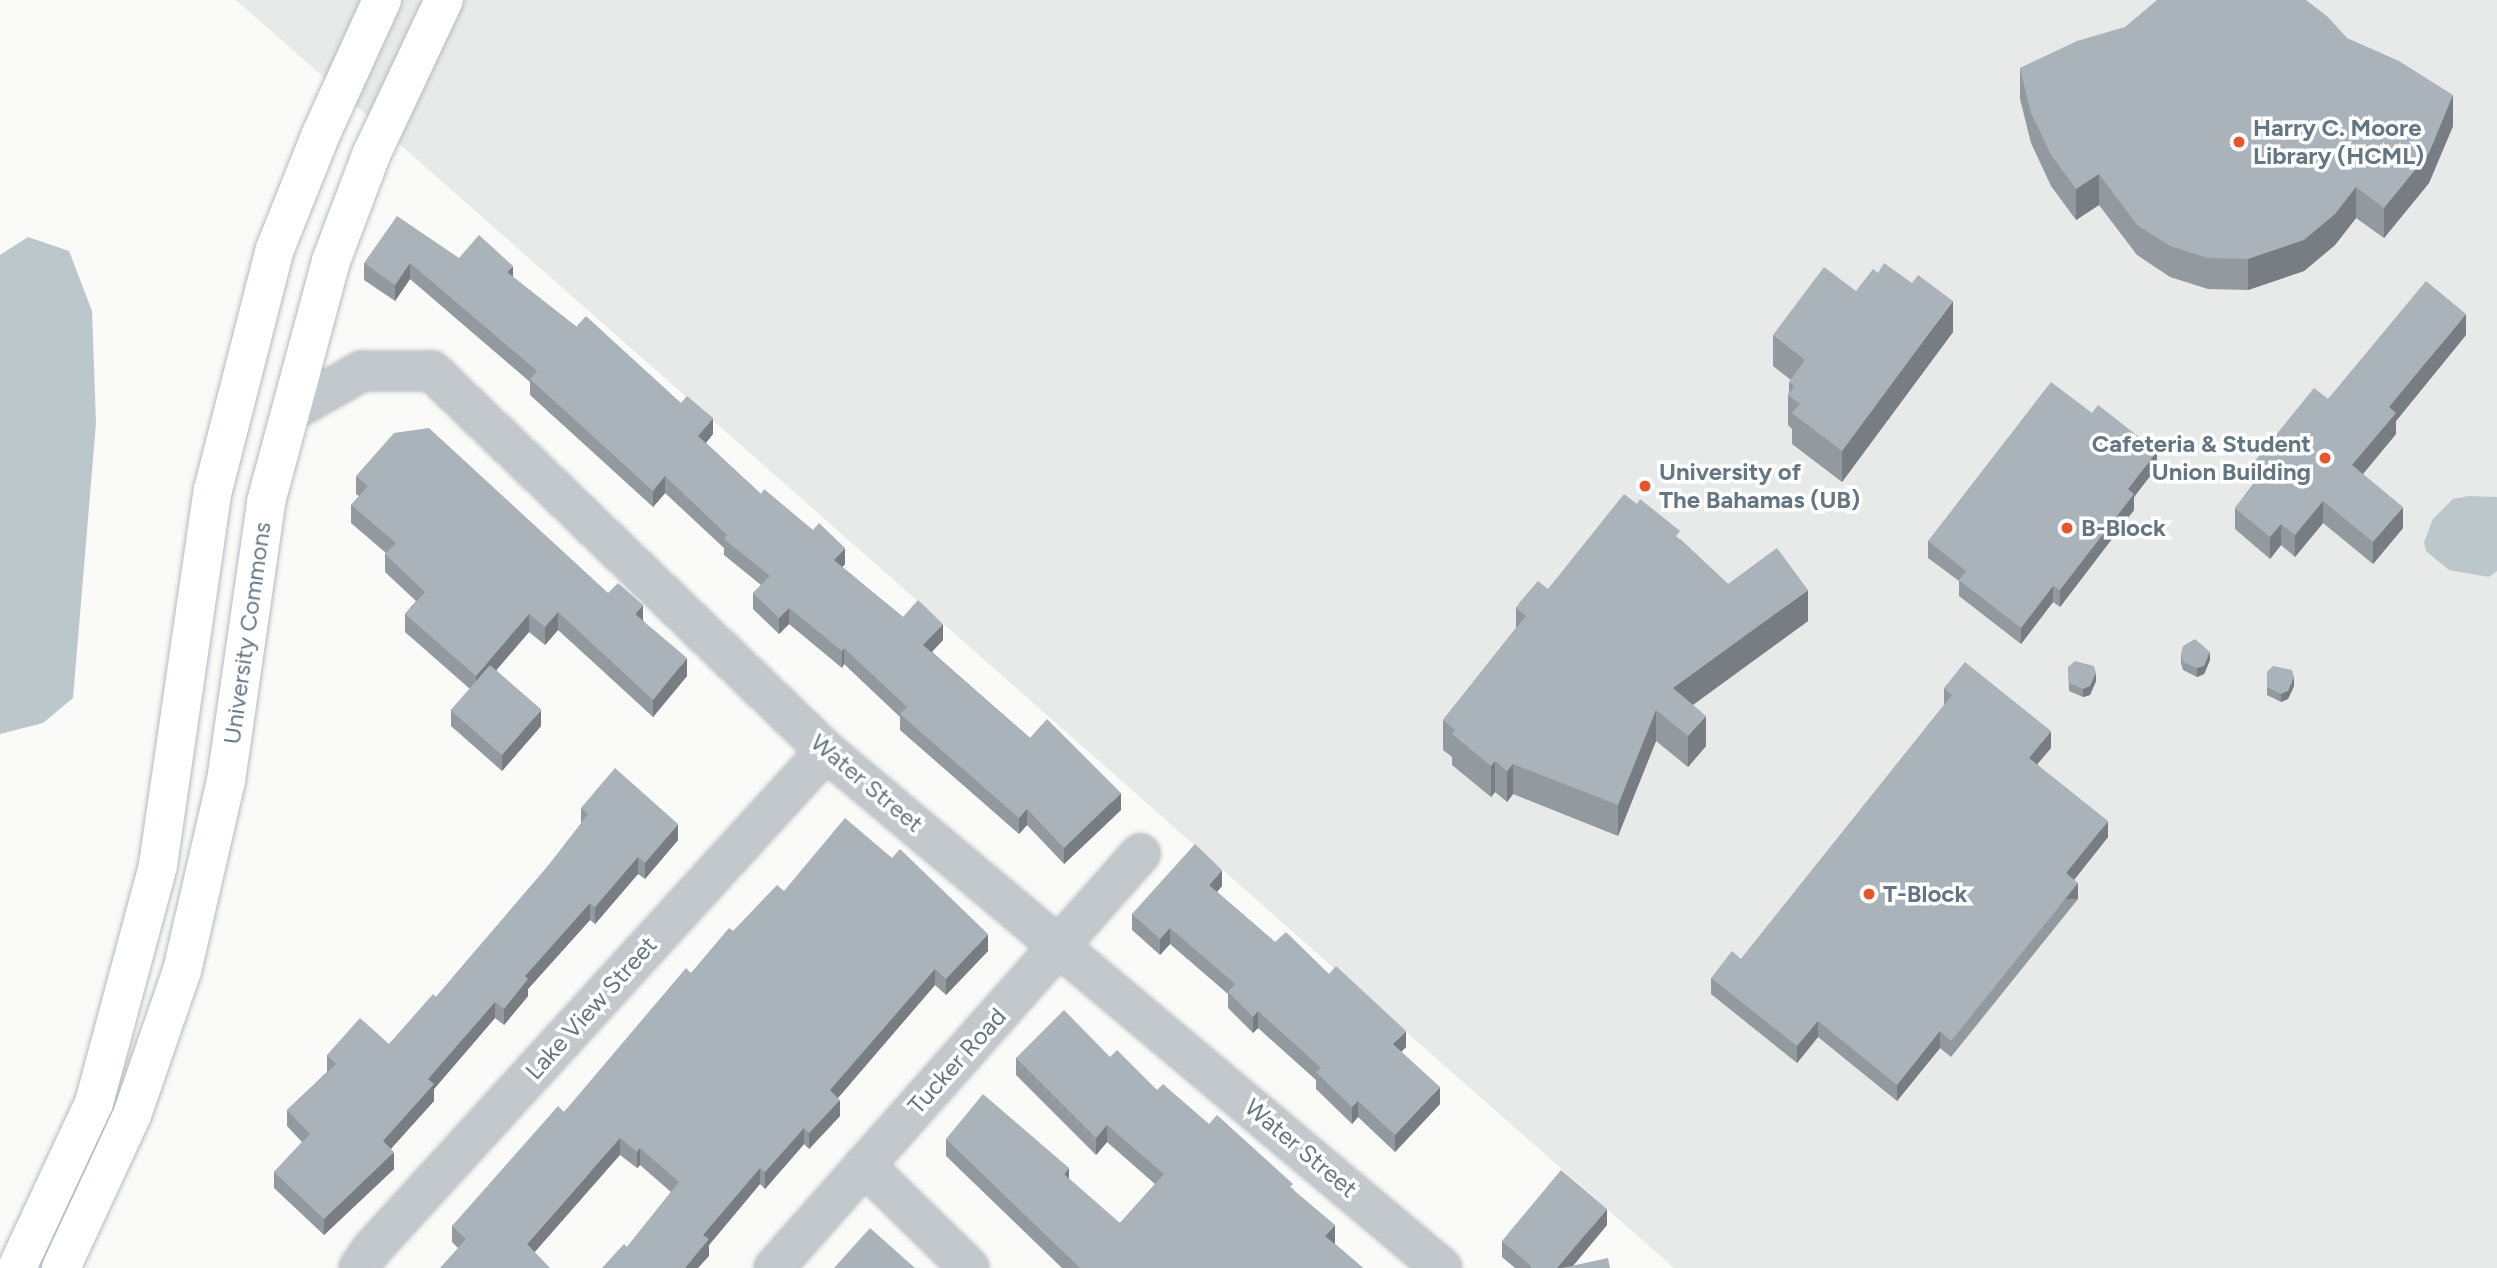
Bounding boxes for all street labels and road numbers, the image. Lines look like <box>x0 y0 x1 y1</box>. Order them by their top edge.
street label: University Commons <box>217 520 277 746</box>
street label: Water Street <box>805 728 929 838</box>
street label: Lake View Street <box>519 931 663 1085</box>
street label: Tucker Road <box>902 1002 1012 1120</box>
street label: Water Street <box>1239 1093 1363 1203</box>

